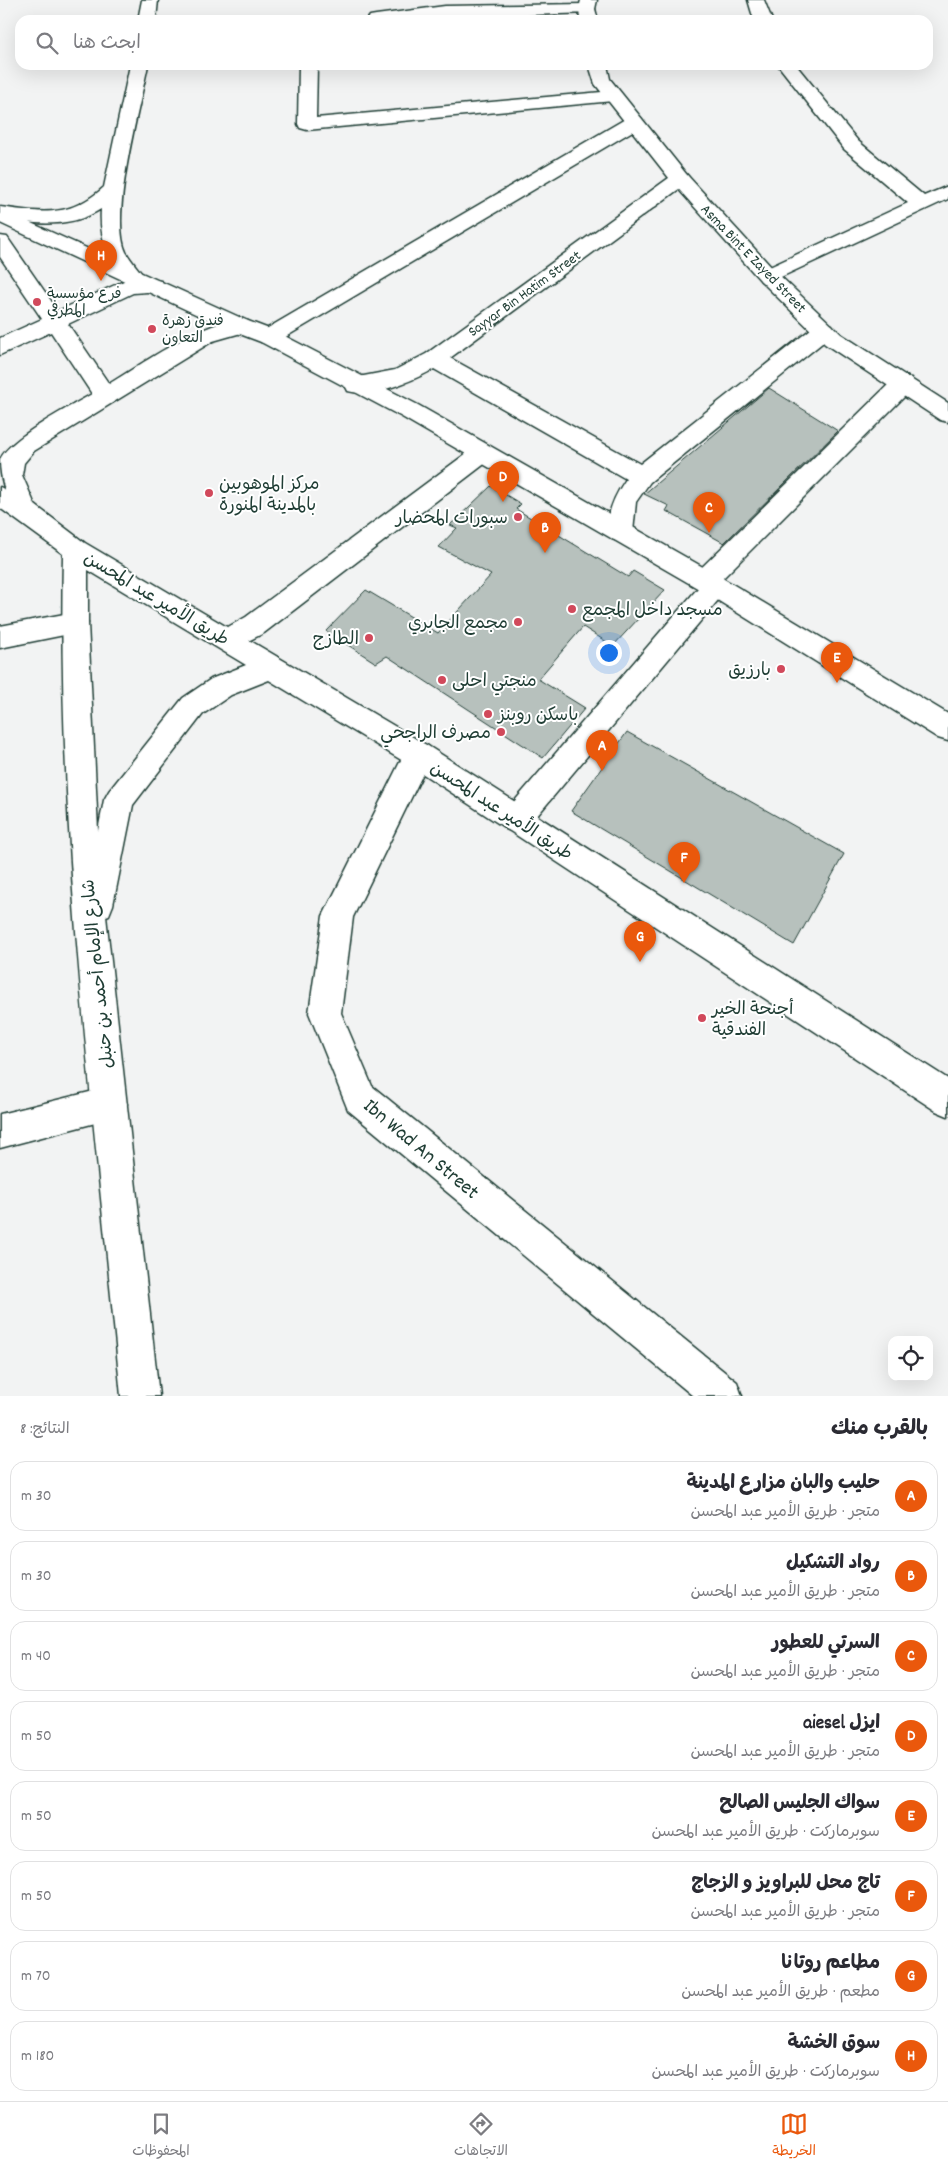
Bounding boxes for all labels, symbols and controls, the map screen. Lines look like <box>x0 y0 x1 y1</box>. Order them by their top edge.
search box <box>15 15 933 70</box>
icon: search <box>33 29 61 57</box>
text: ابحث هنا <box>73 31 141 58</box>
street label: Asma Bint E Zayed Street <box>694 200 811 319</box>
pin: H <box>85 240 117 281</box>
street label: Sayyar Bin Hatim Street <box>464 246 587 343</box>
place label: فرع مؤسسة المطرفي <box>47 284 121 323</box>
marker: فرع مؤسسة المطرفي <box>31 296 43 308</box>
place label: فندق زهرة التعاون <box>162 311 224 350</box>
marker: فندق زهرة التعاون <box>146 323 158 335</box>
pin: D <box>487 461 519 502</box>
place label: مركز الموهوبين بالمدينة المنورة <box>219 473 319 519</box>
marker: مركز الموهوبين بالمدينة المنورة <box>203 487 215 499</box>
pin: C <box>693 492 725 533</box>
place label: سبورات المحضار <box>394 507 508 532</box>
marker: سبورات المحضار <box>512 511 524 523</box>
pin: B <box>529 512 561 553</box>
street label: طريق الأمير عبد المحسن <box>78 545 234 654</box>
place label: مسجد داخل المجمع <box>582 599 723 624</box>
marker: مسجد داخل المجمع <box>566 603 578 615</box>
place label: مجمع الجابري <box>408 612 508 637</box>
marker: مجمع الجابري <box>512 616 524 628</box>
place label: الطازج <box>313 628 359 653</box>
marker: الطازج <box>363 632 375 644</box>
your location <box>596 640 622 666</box>
pin: E <box>821 642 853 683</box>
place label: بارزيق <box>728 659 771 684</box>
marker: بارزيق <box>775 663 787 675</box>
place label: منجتي احلى <box>452 670 537 696</box>
marker: منجتي احلى <box>436 674 448 686</box>
place label: باسكن روبنز <box>496 704 578 729</box>
marker: باسكن روبنز <box>482 708 494 720</box>
place label: مصرف الراجحي <box>380 722 491 748</box>
marker: مصرف الراجحي <box>495 726 507 738</box>
pin: A <box>586 730 618 771</box>
street label: طريق الأمير عبد المحسن <box>424 755 578 868</box>
pin: F <box>668 842 700 883</box>
street label: شارع الإمام أحمد بن حنبل <box>77 878 122 1070</box>
pin: G <box>624 921 656 962</box>
place label: أجنحة الخير الفندقية <box>710 998 794 1044</box>
marker: أجنحة الخير الفندقية <box>696 1012 708 1024</box>
street label: Ibn Wad An Street <box>355 1093 485 1208</box>
map controls <box>888 1336 933 1381</box>
button: locate <box>888 1336 933 1381</box>
text: بالقرب منك <box>831 1415 928 1445</box>
text: النتائج: 8 <box>20 1418 70 1441</box>
text: حليب والبان مزارع المدينة <box>686 1471 880 1498</box>
text: 30 m <box>21 1485 52 1508</box>
text: A <box>907 1485 915 1508</box>
text: متجر · طريق الأمير عبد المحسن <box>690 1501 880 1524</box>
text: رواد التشكيل <box>786 1551 880 1578</box>
text: 30 m <box>21 1565 52 1588</box>
text: B <box>907 1565 915 1588</box>
text: متجر · طريق الأمير عبد المحسن <box>690 1581 880 1604</box>
text: السرتي للعطور <box>772 1631 880 1658</box>
text: 40 m <box>21 1645 51 1668</box>
text: C <box>907 1645 915 1668</box>
text: متجر · طريق الأمير عبد المحسن <box>690 1661 880 1684</box>
text: ايزل aiesel <box>803 1711 880 1738</box>
text: 50 m <box>21 1725 52 1748</box>
text: D <box>907 1725 915 1748</box>
text: متجر · طريق الأمير عبد المحسن <box>690 1741 880 1764</box>
text: سواك الجليس الصالح <box>719 1791 880 1818</box>
text: 50 m <box>21 1805 52 1828</box>
text: E <box>907 1805 915 1828</box>
text: سوبرماركت · طريق الأمير عبد المحسن <box>651 1821 880 1844</box>
text: تاج محل للبراويز و الزجاج <box>691 1871 880 1898</box>
text: 50 m <box>21 1885 52 1908</box>
text: F <box>907 1885 915 1908</box>
text: متجر · طريق الأمير عبد المحسن <box>690 1901 880 1924</box>
text: مطاعم روتانا <box>781 1951 880 1978</box>
text: 70 m <box>21 1965 51 1988</box>
text: G <box>907 1965 915 1988</box>
text: مطعم · طريق الأمير عبد المحسن <box>681 1981 880 2004</box>
text: سوق الخشة <box>787 2031 880 2058</box>
text: 180 m <box>21 2045 54 2068</box>
text: H <box>907 2045 915 2068</box>
text: سوبرماركت · طريق الأمير عبد المحسن <box>651 2061 880 2084</box>
tab: المحفوظات <box>132 2110 190 2163</box>
tab: الاتجاهات <box>454 2110 508 2163</box>
tab: الخريطة <box>772 2110 816 2163</box>

